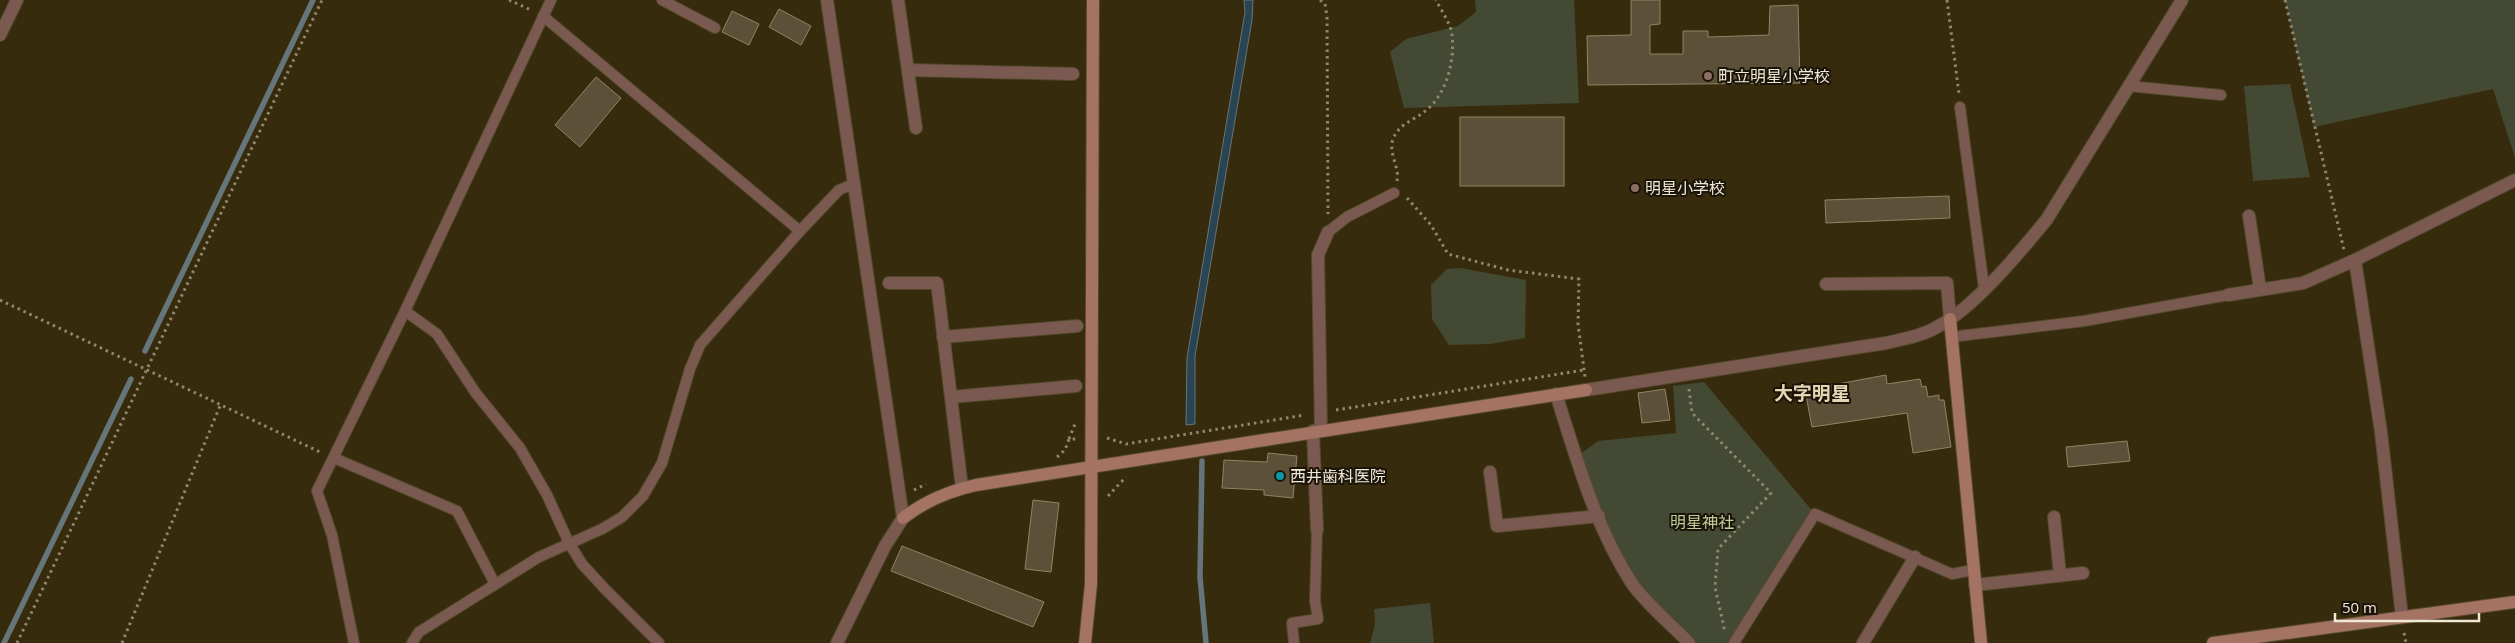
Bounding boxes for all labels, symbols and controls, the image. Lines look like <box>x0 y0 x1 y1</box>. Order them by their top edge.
place label: 町立明星小学校 <box>1718 65 1830 87</box>
marker: 町立明星小学校 <box>1702 70 1714 82</box>
place label: 明星小学校 <box>1645 177 1725 199</box>
marker: 明星小学校 <box>1629 182 1641 194</box>
district label: 大字明星 <box>1774 380 1850 406</box>
place label: 西井歯科医院 <box>1290 465 1386 487</box>
marker: 西井歯科医院 <box>1274 470 1286 482</box>
park label: 明星神社 <box>1670 511 1734 533</box>
scale bar <box>2335 590 2479 622</box>
text: 50 m <box>2342 597 2377 617</box>

